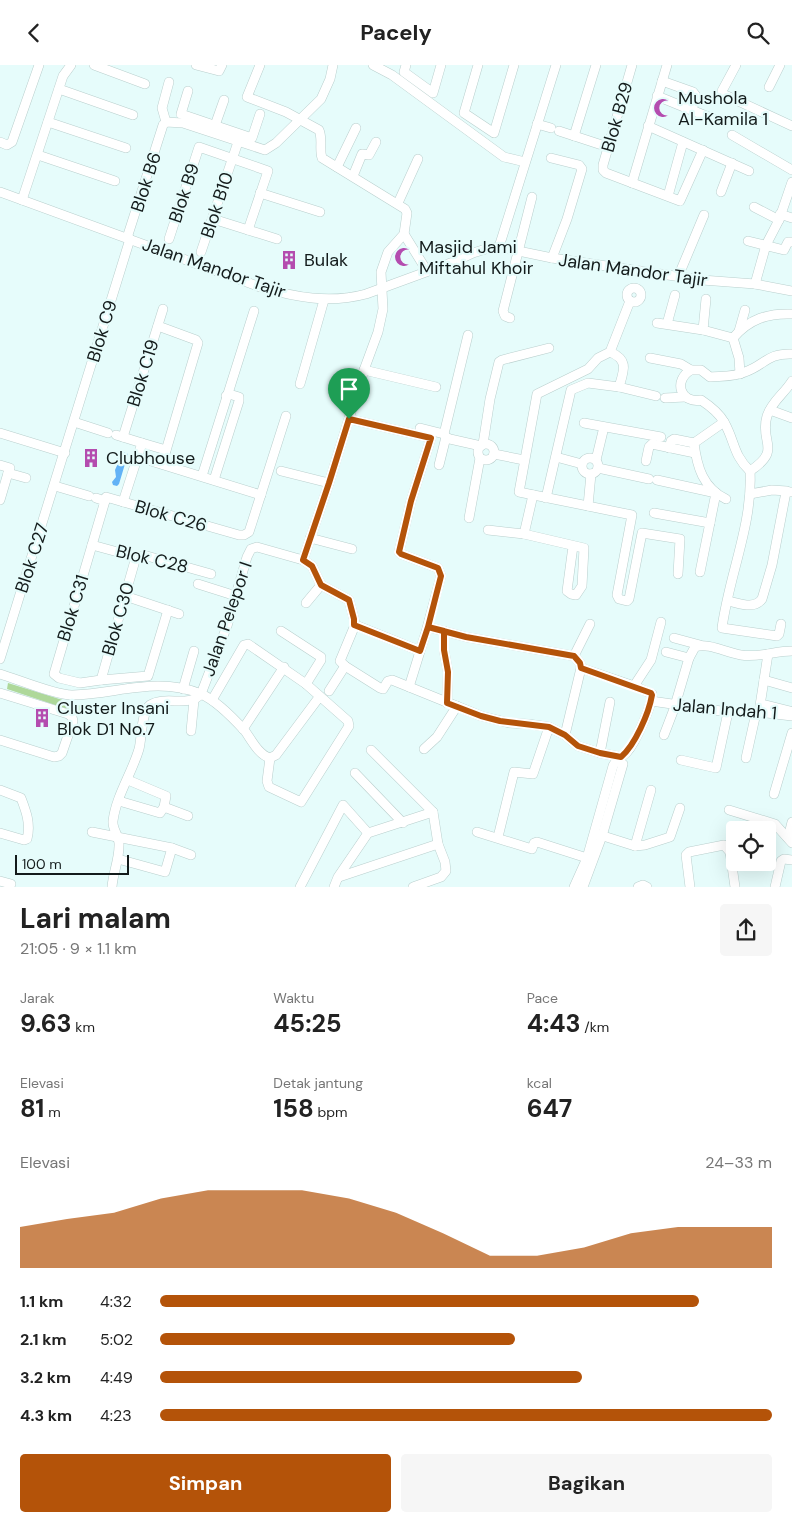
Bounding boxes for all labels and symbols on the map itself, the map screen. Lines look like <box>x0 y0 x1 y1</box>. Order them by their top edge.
street label: Blok B29 <box>596 79 638 155</box>
place label: Mushola Al-Kamila 1 <box>678 86 768 131</box>
mosque icon: Mushola Al-Kamila 1 <box>652 97 674 119</box>
street label: Blok B6 <box>125 149 167 215</box>
street label: Blok B9 <box>163 160 205 226</box>
street label: Blok B10 <box>195 169 239 241</box>
street label: Jalan Mandor Tajir <box>139 232 289 304</box>
place label: Masjid Jami Miftahul Khoir <box>419 235 534 280</box>
mosque icon: Masjid Jami Miftahul Khoir <box>393 246 415 268</box>
place label: Bulak <box>304 248 348 272</box>
street label: Jalan Mandor Tajir <box>557 248 709 292</box>
building icon: Bulak <box>278 249 300 271</box>
street label: Blok C9 <box>81 297 123 365</box>
street label: Blok C19 <box>121 336 165 410</box>
pin <box>328 368 370 419</box>
place label: Clubhouse <box>106 446 195 470</box>
building icon: Clubhouse <box>80 447 102 469</box>
street label: Blok C26 <box>132 494 210 538</box>
street label: Blok C27 <box>9 520 55 596</box>
street label: Blok C28 <box>114 539 190 579</box>
street label: Jalan Pelepor I <box>196 558 258 680</box>
street label: Blok C31 <box>52 572 94 644</box>
street label: Blok C30 <box>96 580 140 658</box>
street label: Jalan Indah 1 <box>672 693 778 725</box>
place label: Cluster Insani Blok D1 No.7 <box>57 696 169 741</box>
building icon: Cluster Insani Blok D1 No.7 <box>31 707 53 729</box>
scale bar <box>15 852 129 875</box>

